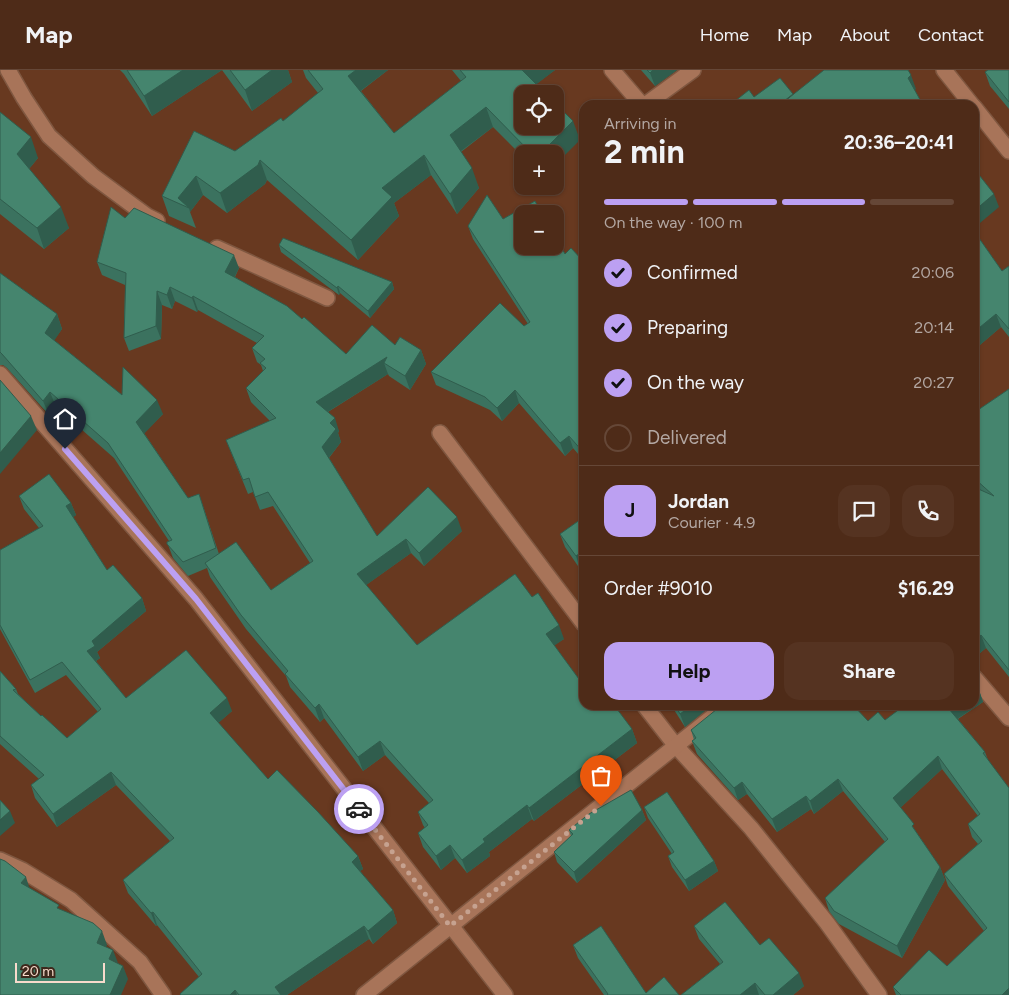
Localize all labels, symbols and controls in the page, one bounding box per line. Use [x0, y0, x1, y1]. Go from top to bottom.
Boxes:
text: Map [25, 20, 73, 49]
text: Home [700, 24, 749, 46]
text: Map [777, 24, 812, 46]
text: About [840, 24, 890, 46]
text: Contact [918, 24, 984, 46]
map controls [514, 85, 564, 255]
button: locate [514, 85, 564, 135]
text: Arriving in [604, 114, 676, 133]
text: 20:36–20:41 [844, 131, 954, 154]
text: 2 min [604, 133, 685, 171]
button: + [514, 145, 564, 195]
button: − [514, 205, 564, 255]
text: On the way · 100 m [604, 213, 742, 232]
icon: check [604, 259, 632, 287]
text: Confirmed [647, 261, 738, 284]
text: 20:06 [911, 263, 954, 282]
icon: check [604, 314, 632, 342]
text: Preparing [647, 316, 728, 339]
text: 20:14 [914, 318, 954, 337]
icon: check [604, 369, 632, 397]
text: On the way [647, 371, 744, 394]
text: 20:27 [913, 373, 954, 392]
pin [44, 398, 86, 449]
icon: home [51, 405, 79, 433]
text: Delivered [647, 426, 727, 449]
button: chat [838, 485, 890, 537]
button: phone [902, 485, 954, 537]
text: Jordan [668, 490, 729, 513]
text: J [625, 499, 635, 522]
text: Courier · 4.9 [668, 513, 755, 532]
text: Order #9010 [604, 577, 713, 600]
text: $16.29 [898, 577, 954, 600]
button: Help [604, 642, 774, 700]
button: Share [784, 642, 954, 700]
pin [580, 755, 622, 806]
icon: bag [587, 762, 615, 790]
courier [334, 784, 384, 834]
icon: car [345, 795, 373, 823]
scale bar [15, 960, 105, 983]
text: 20 m [22, 963, 54, 980]

